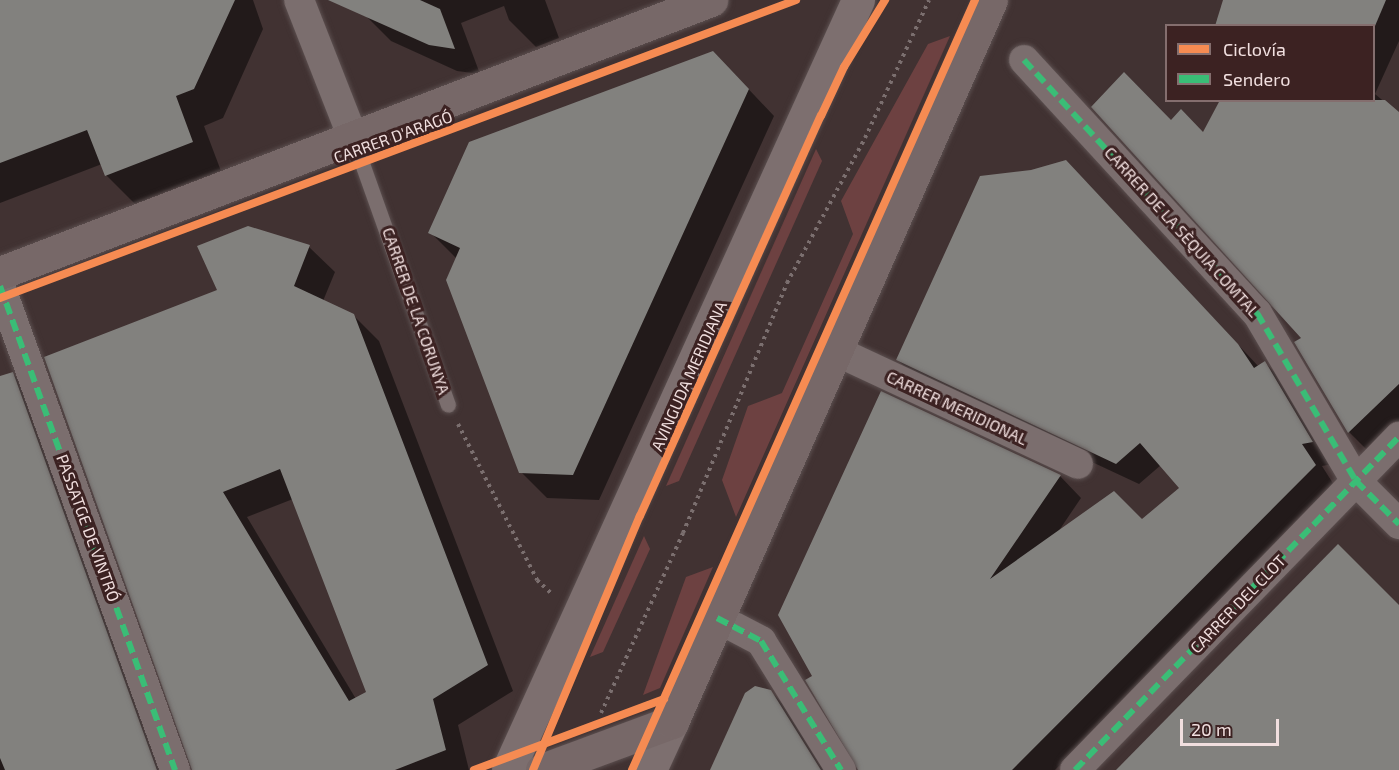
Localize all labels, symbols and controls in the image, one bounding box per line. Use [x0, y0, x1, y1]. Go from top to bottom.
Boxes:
legend [1165, 24, 1375, 102]
text: Ciclovía [1223, 38, 1286, 60]
text: Sendero [1223, 68, 1290, 90]
street label: CARRER D'ARAGÓ [331, 107, 455, 167]
street label: CARRER DE LA SÈQUIA COMTAL [1100, 143, 1264, 321]
street label: CARRER DE LA CORUNYA [378, 225, 454, 397]
street label: AVINGUDA MERIDIANA [647, 298, 731, 454]
street label: CARRER MERIDIONAL [883, 367, 1031, 449]
street label: PASSATGE DE VINTRÓ [52, 452, 124, 604]
street label: CARRER DEL CLOT [1186, 551, 1290, 657]
scale bar [1183, 707, 1282, 745]
text: 20 m [1191, 718, 1232, 740]

